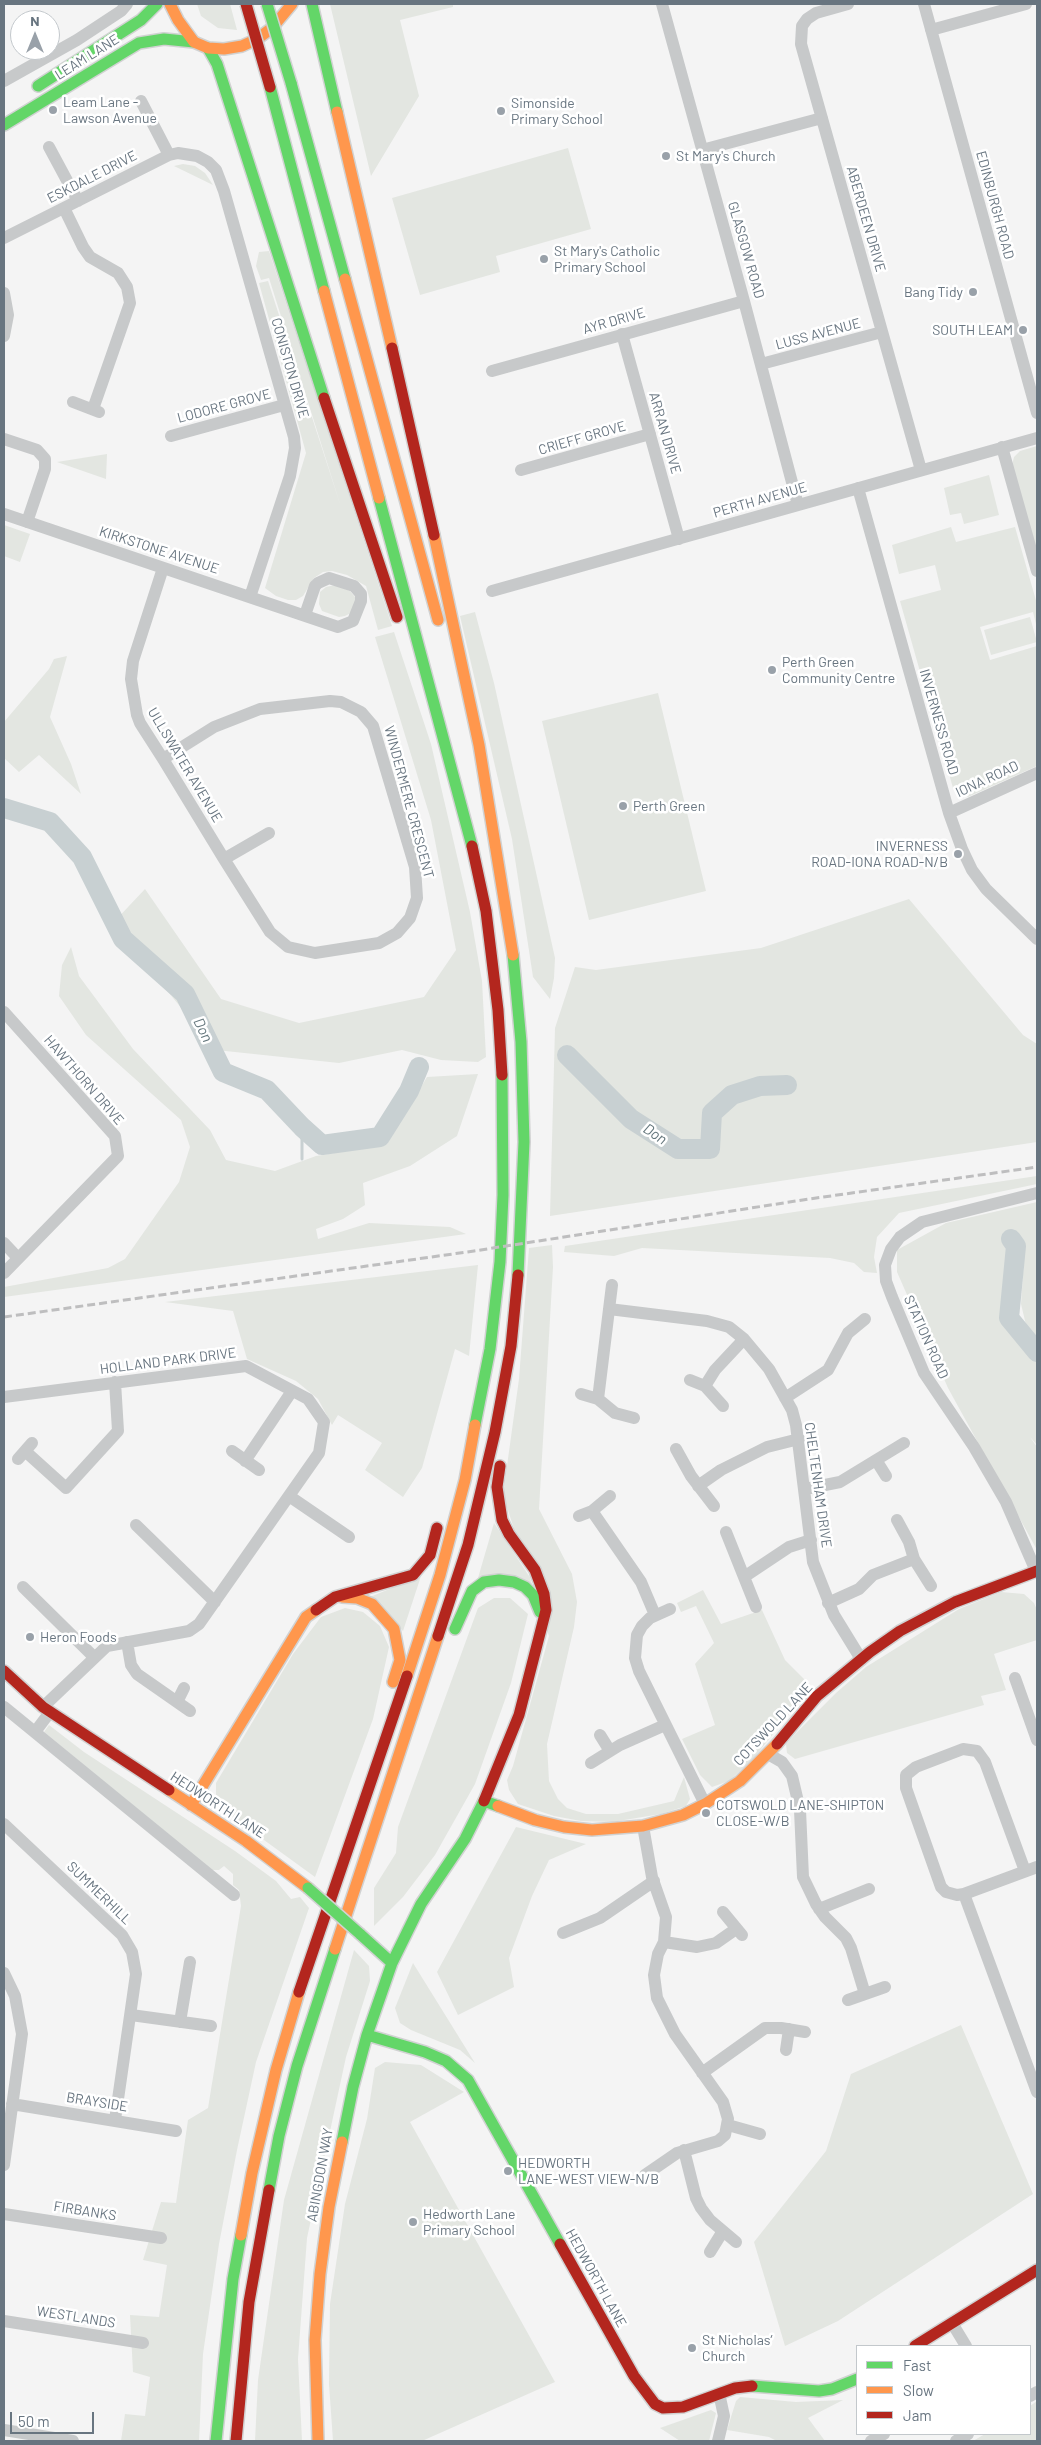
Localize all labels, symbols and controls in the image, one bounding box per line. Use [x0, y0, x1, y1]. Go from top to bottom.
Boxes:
north arrow [10, 10, 60, 60]
text: N [30, 12, 40, 29]
street label: LEAM LANE [52, 31, 122, 83]
place label: Leam Lane - Lawson Avenue [63, 94, 157, 126]
place label: Simonside Primary School [511, 95, 603, 128]
marker: Leam Lane - Lawson Avenue [47, 104, 59, 116]
marker: Simonside Primary School [495, 105, 507, 117]
street label: ESKDALE DRIVE [44, 147, 140, 207]
place label: St Mary's Church [676, 148, 776, 164]
street label: EDINBURGH ROAD [972, 149, 1018, 261]
marker: St Mary's Church [660, 150, 672, 162]
street label: ABERDEEN DRIVE [843, 164, 889, 274]
street label: GLASGOW ROAD [724, 200, 768, 300]
place label: St Mary's Catholic Primary School [554, 243, 660, 276]
marker: St Mary's Catholic Primary School [538, 253, 550, 265]
place label: Bang Tidy [904, 284, 963, 300]
marker: Bang Tidy [967, 286, 979, 298]
street label: AYR DRIVE [581, 304, 647, 338]
street label: LUSS AVENUE [774, 315, 862, 353]
street label: CONISTON DRIVE [268, 316, 312, 420]
place label: SOUTH LEAM [932, 322, 1013, 338]
marker: SOUTH LEAM [1017, 324, 1029, 336]
street label: LODORE GROVE [175, 385, 273, 427]
street label: ARRAN DRIVE [645, 390, 685, 476]
street label: CRIEFF GROVE [536, 418, 628, 458]
street label: PERTH AVENUE [711, 479, 809, 521]
street label: KIRKSTONE AVENUE [97, 523, 221, 577]
place label: Perth Green Community Centre [782, 654, 895, 686]
marker: Perth Green Community Centre [766, 664, 778, 676]
street label: INVERNESS ROAD [916, 667, 962, 777]
street label: ULLSWATER AVENUE [144, 705, 226, 825]
street label: WINDERMERE CRESCENT [381, 724, 437, 880]
street label: IONA ROAD [953, 757, 1021, 801]
place label: Perth Green [633, 798, 705, 814]
marker: Perth Green [617, 800, 629, 812]
place label: INVERNESS ROAD-IONA ROAD-N/B [811, 838, 948, 870]
marker: INVERNESS ROAD-IONA ROAD-N/B [952, 848, 964, 860]
water label: Don [189, 1015, 217, 1045]
street label: HAWTHORN DRIVE [40, 1032, 128, 1128]
water label: Don [640, 1120, 670, 1148]
street label: STATION ROAD [900, 1293, 952, 1381]
street label: HOLLAND PARK DRIVE [99, 1344, 237, 1378]
street label: CHELTENHAM DRIVE [801, 1421, 835, 1549]
place label: Heron Foods [40, 1629, 117, 1645]
marker: Heron Foods [24, 1631, 36, 1643]
street label: COTSWOLD LANE [730, 1679, 816, 1769]
street label: HEDWORTH LANE [167, 1768, 269, 1842]
place label: COTSWOLD LANE-SHIPTON CLOSE-W/B [716, 1797, 884, 1830]
marker: COTSWOLD LANE-SHIPTON CLOSE-W/B [700, 1807, 712, 1819]
street label: SUMMERHILL [63, 1858, 135, 1928]
street label: BRAYSIDE [65, 2089, 129, 2115]
street label: ABINGDON WAY [303, 2127, 337, 2223]
place label: HEDWORTH LANE-WEST VIEW-N/B [518, 2155, 659, 2188]
marker: HEDWORTH LANE-WEST VIEW-N/B [502, 2165, 514, 2177]
street label: FIRBANKS [52, 2198, 118, 2224]
place label: Hedworth Lane Primary School [423, 2206, 515, 2238]
marker: Hedworth Lane Primary School [407, 2216, 419, 2228]
street label: HEDWORTH LANE [562, 2226, 630, 2330]
street label: WESTLANDS [35, 2302, 117, 2332]
place label: St Nicholas’ Church [702, 2332, 772, 2364]
marker: St Nicholas’ Church [686, 2342, 698, 2354]
legend [856, 2345, 1031, 2435]
text: Fast [903, 2356, 931, 2374]
text: Slow [903, 2381, 934, 2399]
scale bar [12, 2402, 96, 2434]
text: Jam [903, 2406, 932, 2424]
text: 50 m [18, 2412, 50, 2430]

